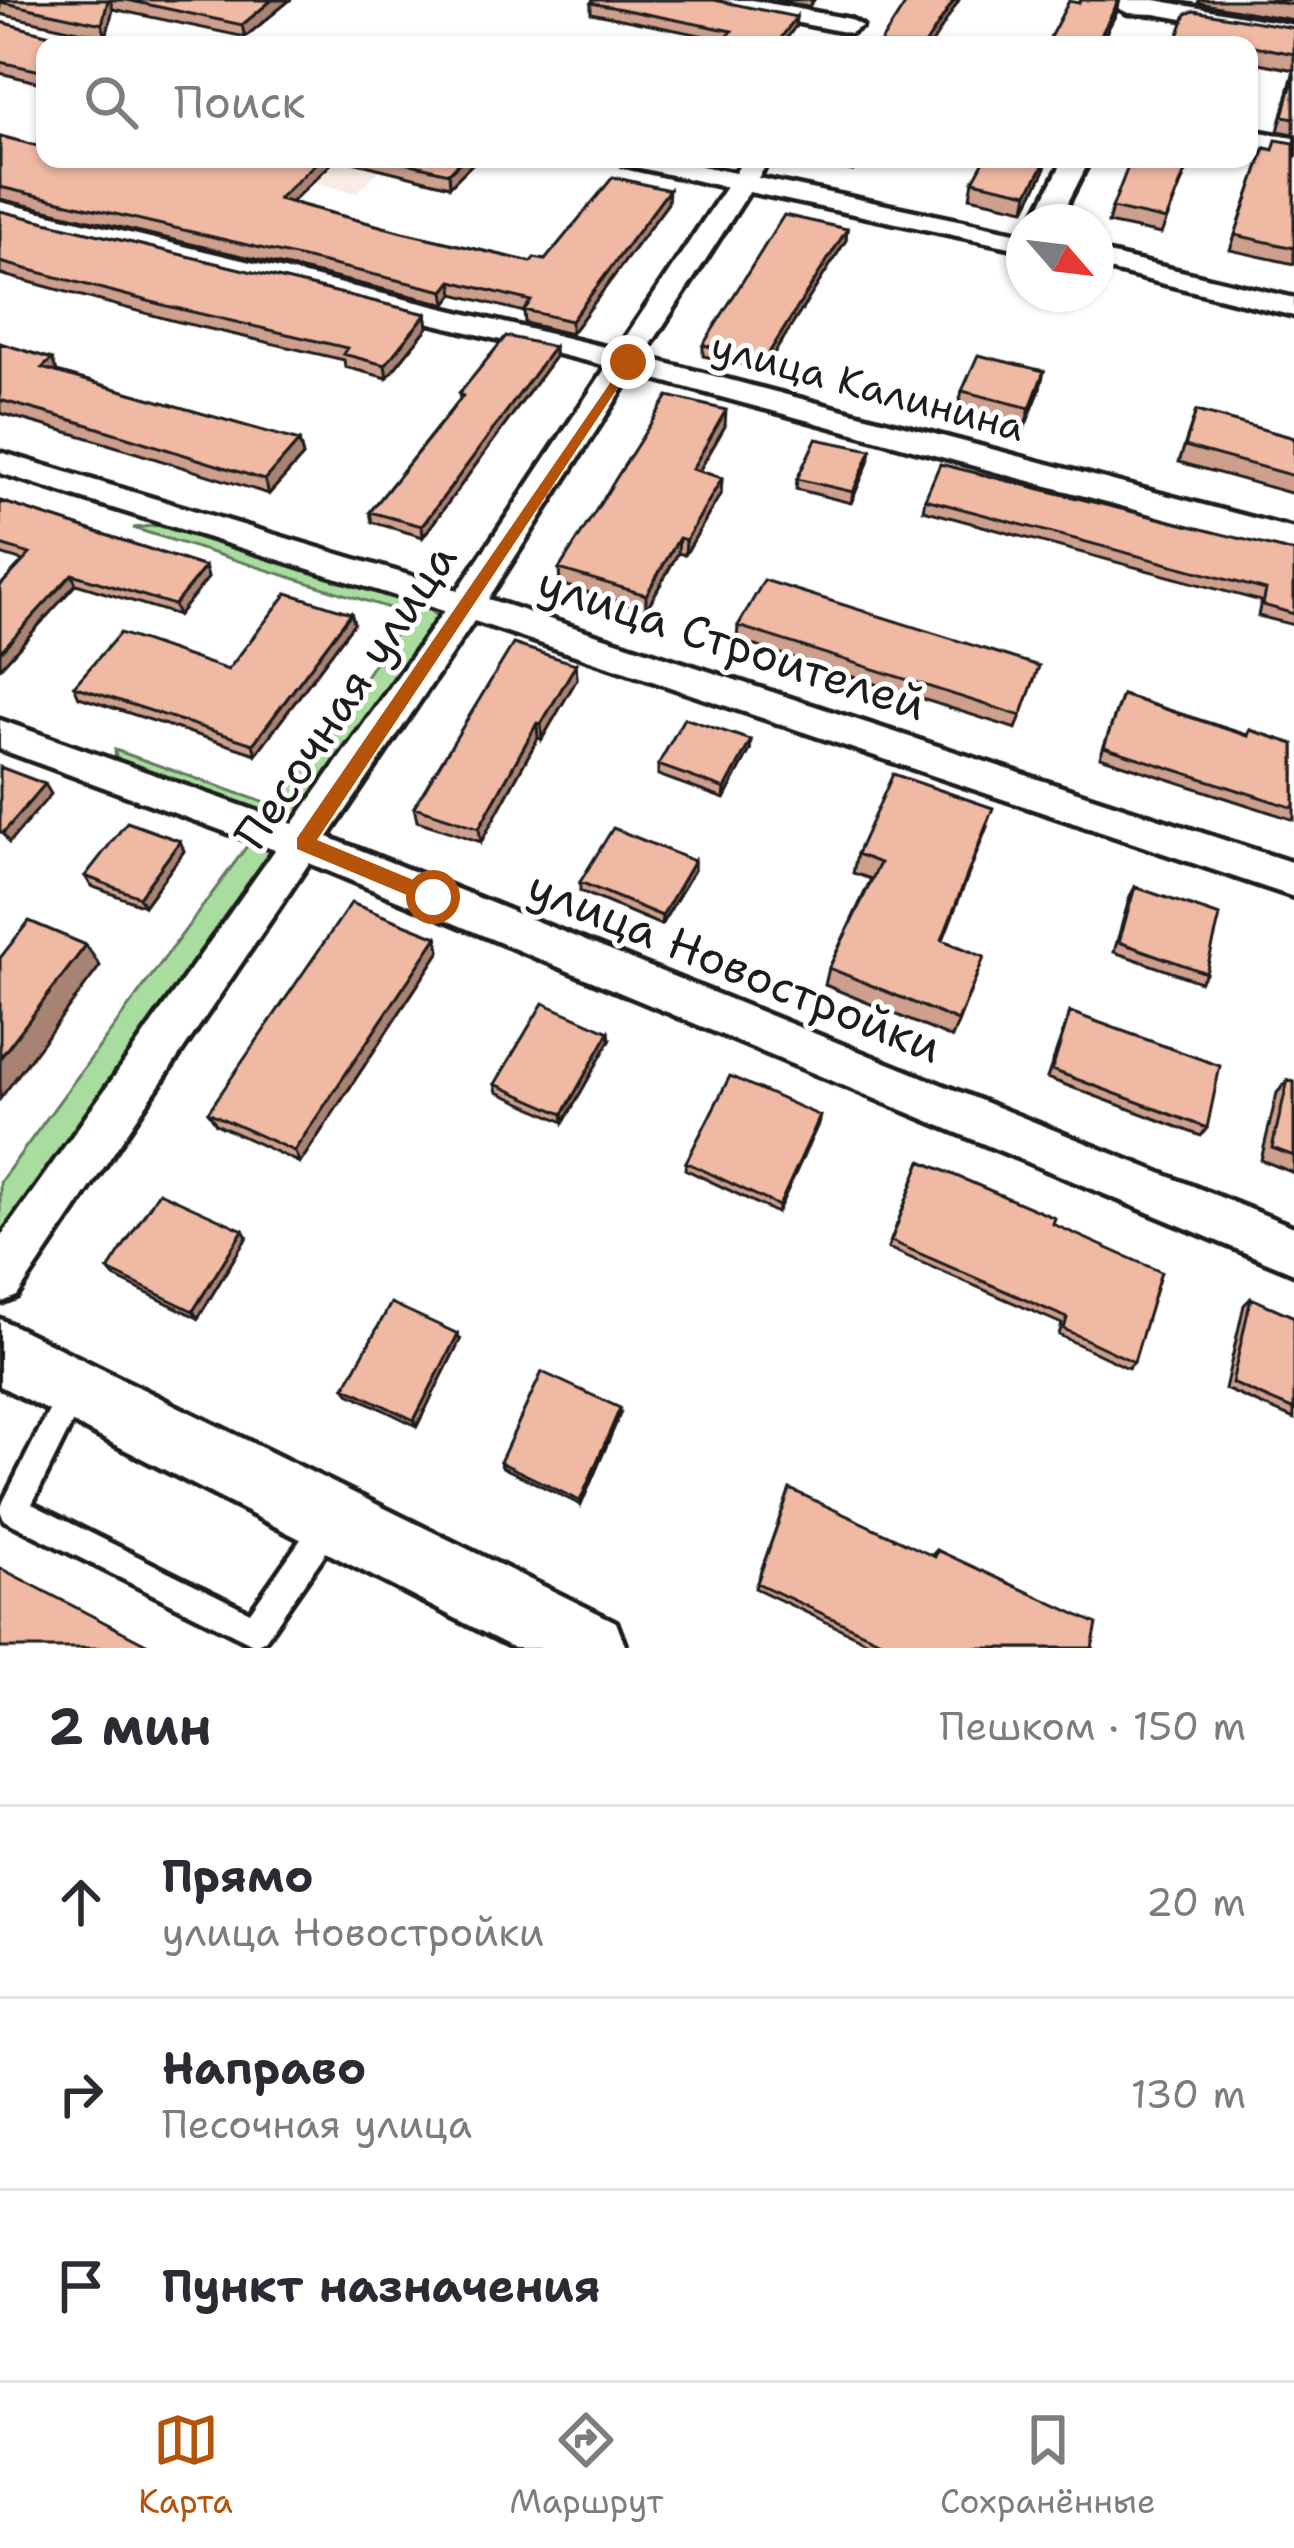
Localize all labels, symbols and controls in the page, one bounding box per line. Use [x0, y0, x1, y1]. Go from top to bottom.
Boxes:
search box [36, 36, 1258, 168]
icon: search [78, 69, 144, 135]
text: Поиск [174, 72, 305, 132]
north arrow [1006, 204, 1114, 312]
street label: улица Калинина [706, 319, 1030, 453]
route end [601, 335, 655, 389]
street label: Песочная улица [220, 531, 470, 861]
street label: улица Строителей [530, 552, 934, 734]
street label: улица Новостройки [519, 856, 951, 1076]
route start [406, 870, 460, 924]
text: 2 мин [48, 1692, 212, 1760]
text: Пешком · 150 m [939, 1700, 1246, 1752]
text: Прямо [162, 1846, 313, 1906]
icon: ahead [48, 1869, 114, 1935]
text: 20 m [1146, 1876, 1246, 1928]
text: улица Новостройки [162, 1906, 544, 1958]
text: Направо [162, 2038, 366, 2098]
icon: right [48, 2061, 114, 2127]
text: 130 m [1131, 2068, 1246, 2120]
text: Песочная улица [162, 2098, 472, 2150]
icon: arrive [48, 2253, 114, 2319]
text: Пункт назначения [162, 2256, 601, 2316]
tab: Карта [138, 2407, 233, 2524]
tab: Маршрут [509, 2407, 663, 2524]
tab: Сохранённые [940, 2407, 1156, 2524]

